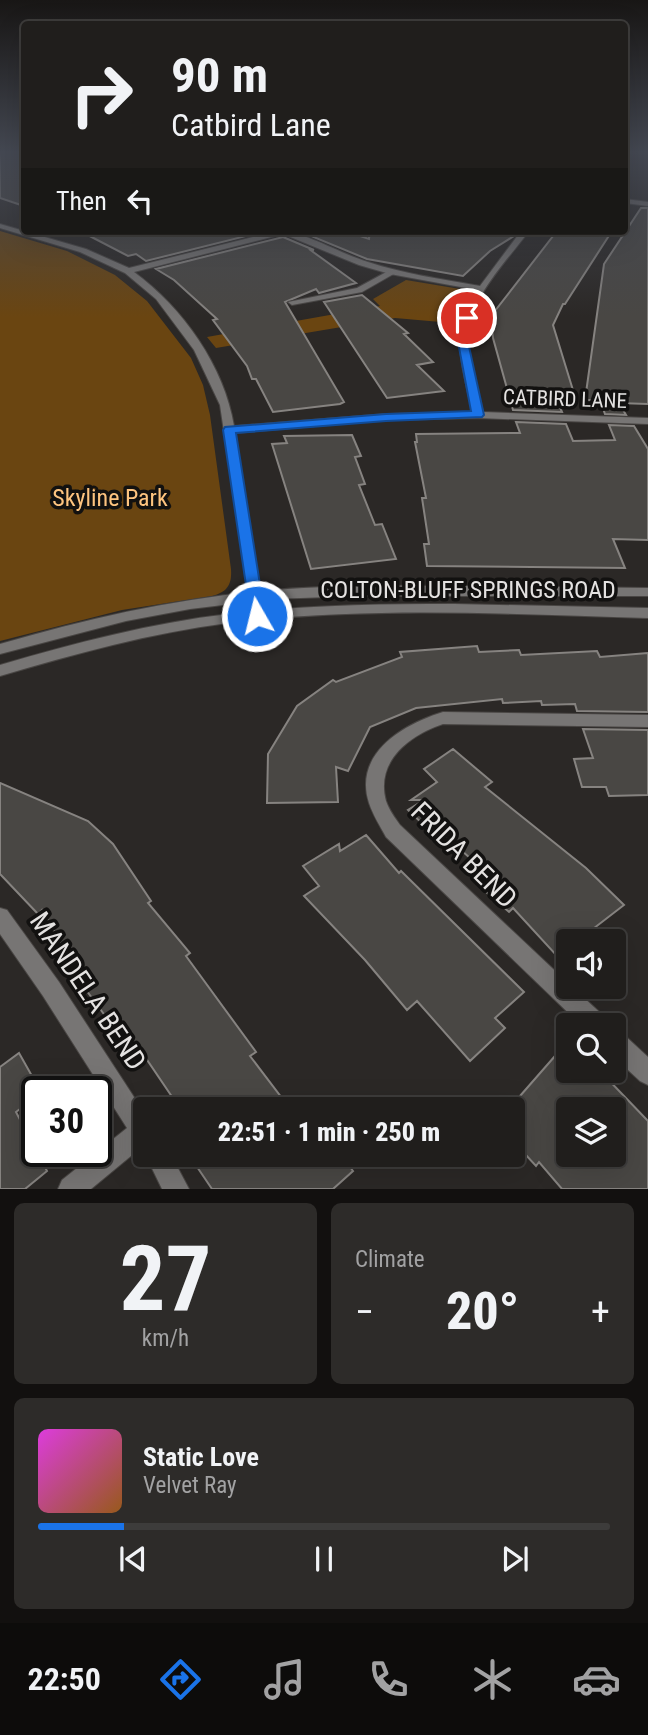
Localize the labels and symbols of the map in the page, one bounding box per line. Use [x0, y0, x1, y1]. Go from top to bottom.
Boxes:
pin [437, 288, 497, 348]
street label: CATBIRD LANE [503, 385, 627, 413]
park label: Skyline Park [52, 484, 168, 512]
street label: COLTON-BLUFF SPRINGS ROAD [320, 576, 616, 604]
position arrow [220, 579, 294, 653]
street label: FRIDA BEND [404, 795, 524, 915]
street label: MANDELA BEND [23, 906, 153, 1076]
speed limit sign: 30 [21, 1076, 112, 1167]

